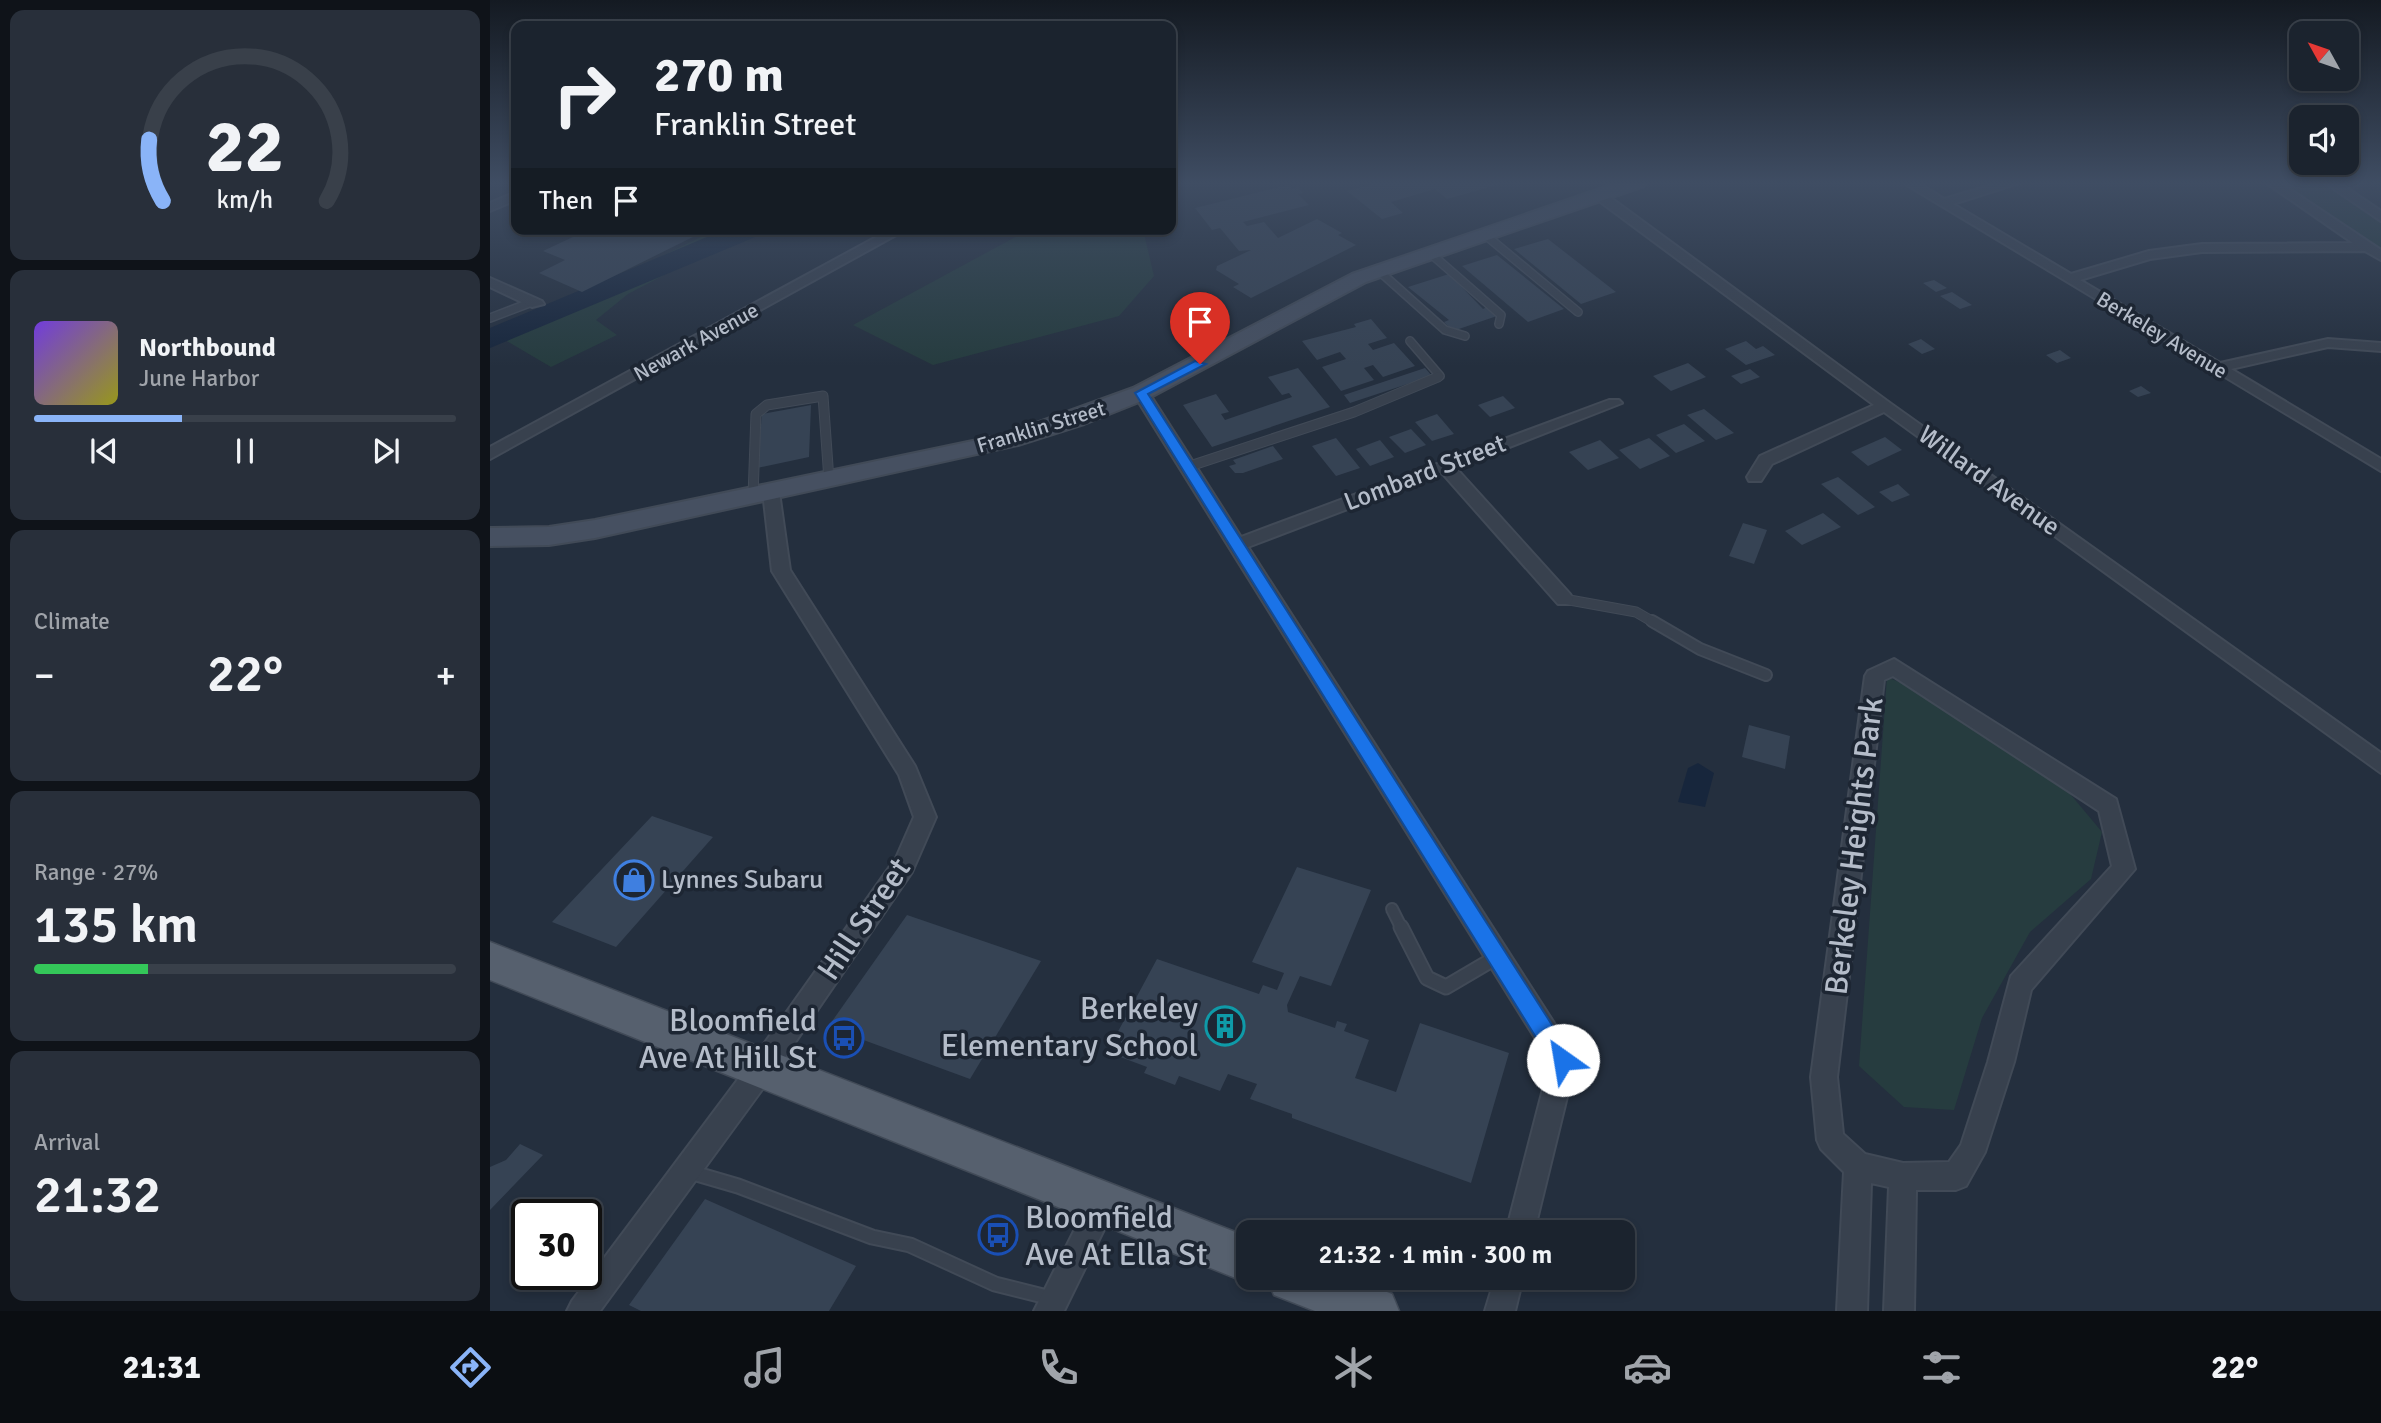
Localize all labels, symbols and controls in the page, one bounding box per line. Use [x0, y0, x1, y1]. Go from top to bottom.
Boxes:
north arrow [2289, 21, 2359, 91]
map controls [2289, 21, 2359, 175]
text: 270 m [654, 45, 784, 105]
icon: right [539, 49, 630, 140]
text: 22 [206, 103, 284, 192]
text: Franklin Street [654, 105, 857, 144]
button: sound [2289, 105, 2359, 175]
icon: arrive [607, 182, 645, 220]
text: km/h [217, 184, 273, 215]
text: Then [539, 185, 593, 217]
street label: Berkeley Avenue [2092, 286, 2232, 384]
pin [1170, 292, 1230, 364]
street label: Newark Avenue [629, 297, 763, 387]
icon: arrive [1181, 303, 1219, 341]
text: Northbound [139, 332, 276, 364]
text: June Harbor [139, 364, 259, 393]
street label: Franklin Street [974, 395, 1108, 459]
street label: Willard Avenue [1912, 419, 2066, 543]
street label: Lombard Street [1340, 427, 1510, 519]
icon: previous [85, 432, 123, 470]
icon: pause [226, 432, 264, 470]
icon: next [367, 432, 405, 470]
text: Climate [34, 607, 110, 636]
text: 22° [207, 642, 283, 706]
text: − [34, 652, 55, 699]
text: + [435, 652, 456, 699]
street label: Berkeley Heights Park [1816, 695, 1892, 997]
street label: Hill Street [809, 850, 919, 988]
text: Range · 27% [34, 858, 158, 887]
shop icon: Lynnes Subaru [613, 859, 655, 901]
place label: Lynnes Subaru [661, 864, 823, 896]
text: 135 km [34, 893, 198, 957]
place label: Berkeley Elementary School [941, 989, 1198, 1065]
place label: Bloomfield Ave At Hill St [639, 1001, 817, 1077]
building icon: Berkeley Elementary School [1204, 1005, 1246, 1047]
bus stop icon: Bloomfield Ave At Hill St [823, 1017, 865, 1059]
position arrow [1526, 1023, 1600, 1097]
text: Arrival [34, 1128, 100, 1157]
text: 21:32 [34, 1163, 161, 1227]
place label: Bloomfield Ave At Ella St [1025, 1198, 1207, 1274]
speed limit sign: 30 [511, 1199, 602, 1290]
bus stop icon: Bloomfield Ave At Ella St [977, 1214, 1019, 1256]
text: 21:32 · 1 min · 300 m [1319, 1239, 1552, 1271]
icon: directions [446, 1343, 495, 1392]
icon: music [740, 1343, 789, 1392]
icon: phone [1034, 1343, 1083, 1392]
icon: climate [1329, 1343, 1378, 1392]
icon: car [1623, 1343, 1672, 1392]
icon: filters [1917, 1343, 1966, 1392]
text: 21:31 [123, 1348, 201, 1387]
text: 22° [2211, 1348, 2258, 1387]

